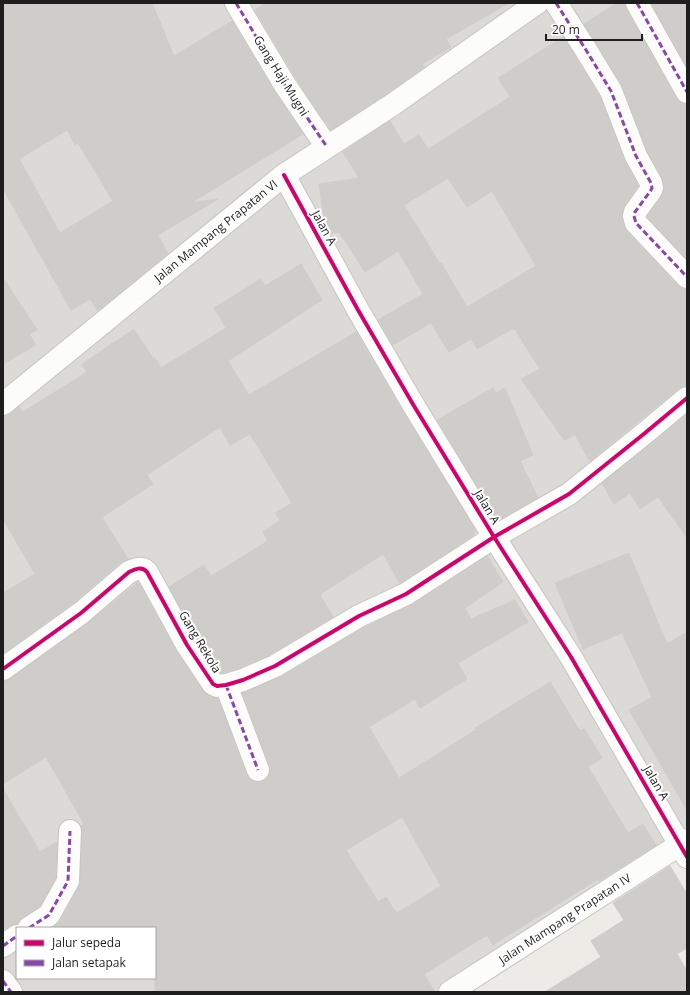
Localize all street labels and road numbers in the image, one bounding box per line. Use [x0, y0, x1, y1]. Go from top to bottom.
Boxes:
street label: Gang Haji Mugni [250, 32, 313, 119]
street label: Jalan Mampang Prapatan VI [150, 175, 281, 286]
street label: Jalan A [307, 206, 341, 249]
street label: Jalan A [470, 485, 505, 528]
street label: Gang Rekola [175, 607, 226, 676]
street label: Jalan A [639, 761, 673, 804]
street label: Jalan Mampang Prapatan IV [495, 869, 635, 968]

